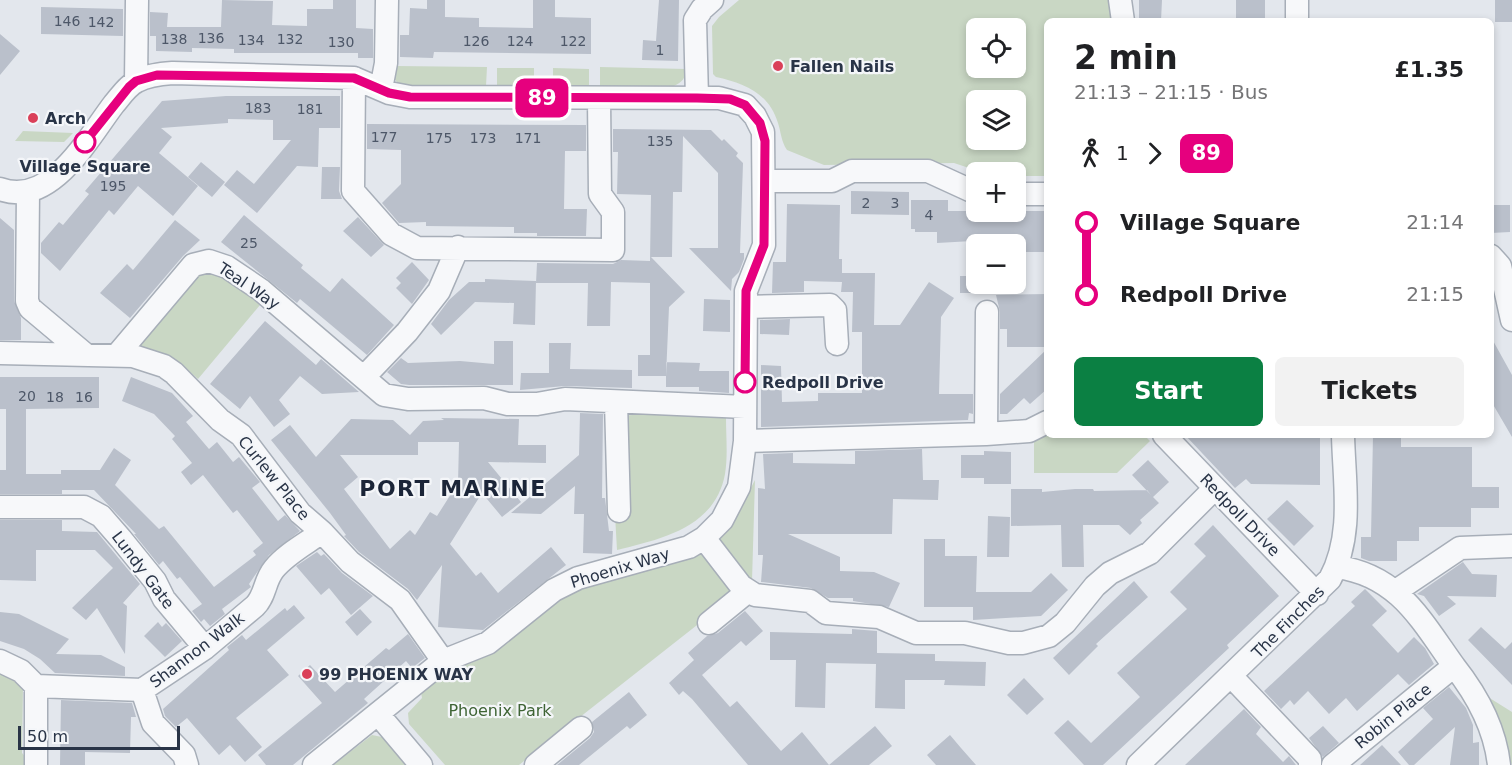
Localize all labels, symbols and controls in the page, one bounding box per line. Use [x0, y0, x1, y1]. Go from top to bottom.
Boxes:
house number: 146 [54, 13, 80, 29]
house number: 142 [88, 14, 114, 30]
map controls [966, 18, 1026, 294]
button: locate [966, 18, 1026, 78]
house number: 136 [198, 30, 224, 46]
house number: 138 [161, 31, 187, 47]
house number: 132 [277, 31, 303, 47]
house number: 134 [238, 32, 264, 48]
house number: 126 [463, 33, 489, 49]
house number: 124 [507, 33, 533, 49]
house number: 122 [560, 33, 586, 49]
house number: 130 [328, 34, 354, 50]
text: 2 min [1074, 38, 1178, 77]
house number: 1 [656, 42, 664, 58]
place label: Fallen Nails [790, 57, 894, 76]
text: £1.35 [1394, 57, 1464, 82]
marker: Fallen Nails [771, 59, 785, 73]
line badge: 89 [515, 78, 569, 118]
text: 21:13 – 21:15 · Bus [1074, 80, 1268, 104]
text: 89 [527, 86, 557, 110]
button: layers [966, 90, 1026, 150]
house number: 183 [245, 100, 271, 116]
house number: 181 [297, 101, 323, 117]
place label: Arch [45, 109, 86, 128]
marker: Arch [26, 111, 40, 125]
house number: 177 [371, 129, 397, 145]
house number: 175 [426, 130, 452, 146]
house number: 173 [470, 130, 496, 146]
house number: 171 [515, 130, 541, 146]
marker: Village Square [74, 131, 96, 153]
house number: 135 [647, 133, 673, 149]
icon: walk [1074, 137, 1107, 170]
icon: forward [1138, 137, 1171, 170]
text: 1 [1116, 141, 1129, 165]
text: 89 [1192, 141, 1221, 165]
place label: Village Square [19, 157, 151, 176]
button: + [966, 162, 1026, 222]
house number: 195 [100, 178, 126, 194]
house number: 2 [862, 195, 870, 211]
house number: 3 [891, 195, 899, 211]
house number: 4 [925, 207, 934, 223]
text: Village Square [1120, 210, 1300, 235]
text: 21:14 [1406, 210, 1464, 234]
button: − [966, 234, 1026, 294]
house number: 25 [240, 235, 258, 251]
street label: Teal Way [214, 258, 283, 314]
text: Redpoll Drive [1120, 282, 1287, 307]
text: 21:15 [1406, 282, 1464, 306]
button: Start [1074, 357, 1263, 426]
button: Tickets [1275, 357, 1464, 426]
marker: Redpoll Drive [734, 371, 756, 393]
place label: Redpoll Drive [762, 373, 884, 392]
house number: 20 [18, 388, 36, 404]
house number: 18 [46, 389, 64, 405]
house number: 16 [75, 389, 93, 405]
street label: Curlew Place [234, 432, 314, 524]
street label: Redpoll Drive [1196, 470, 1284, 560]
district label: PORT MARINE [359, 476, 547, 501]
street label: Lundy Gate [108, 528, 178, 612]
street label: Phoenix Way [568, 544, 672, 592]
street label: The Finches [1247, 582, 1328, 663]
street label: Shannon Walk [146, 608, 249, 692]
place label: 99 PHOENIX WAY [319, 665, 474, 684]
marker: 99 PHOENIX WAY [300, 667, 314, 681]
street label: Robin Place [1351, 679, 1435, 753]
park label: Phoenix Park [448, 701, 552, 720]
scale bar [18, 723, 180, 750]
text: 50 m [27, 727, 68, 746]

